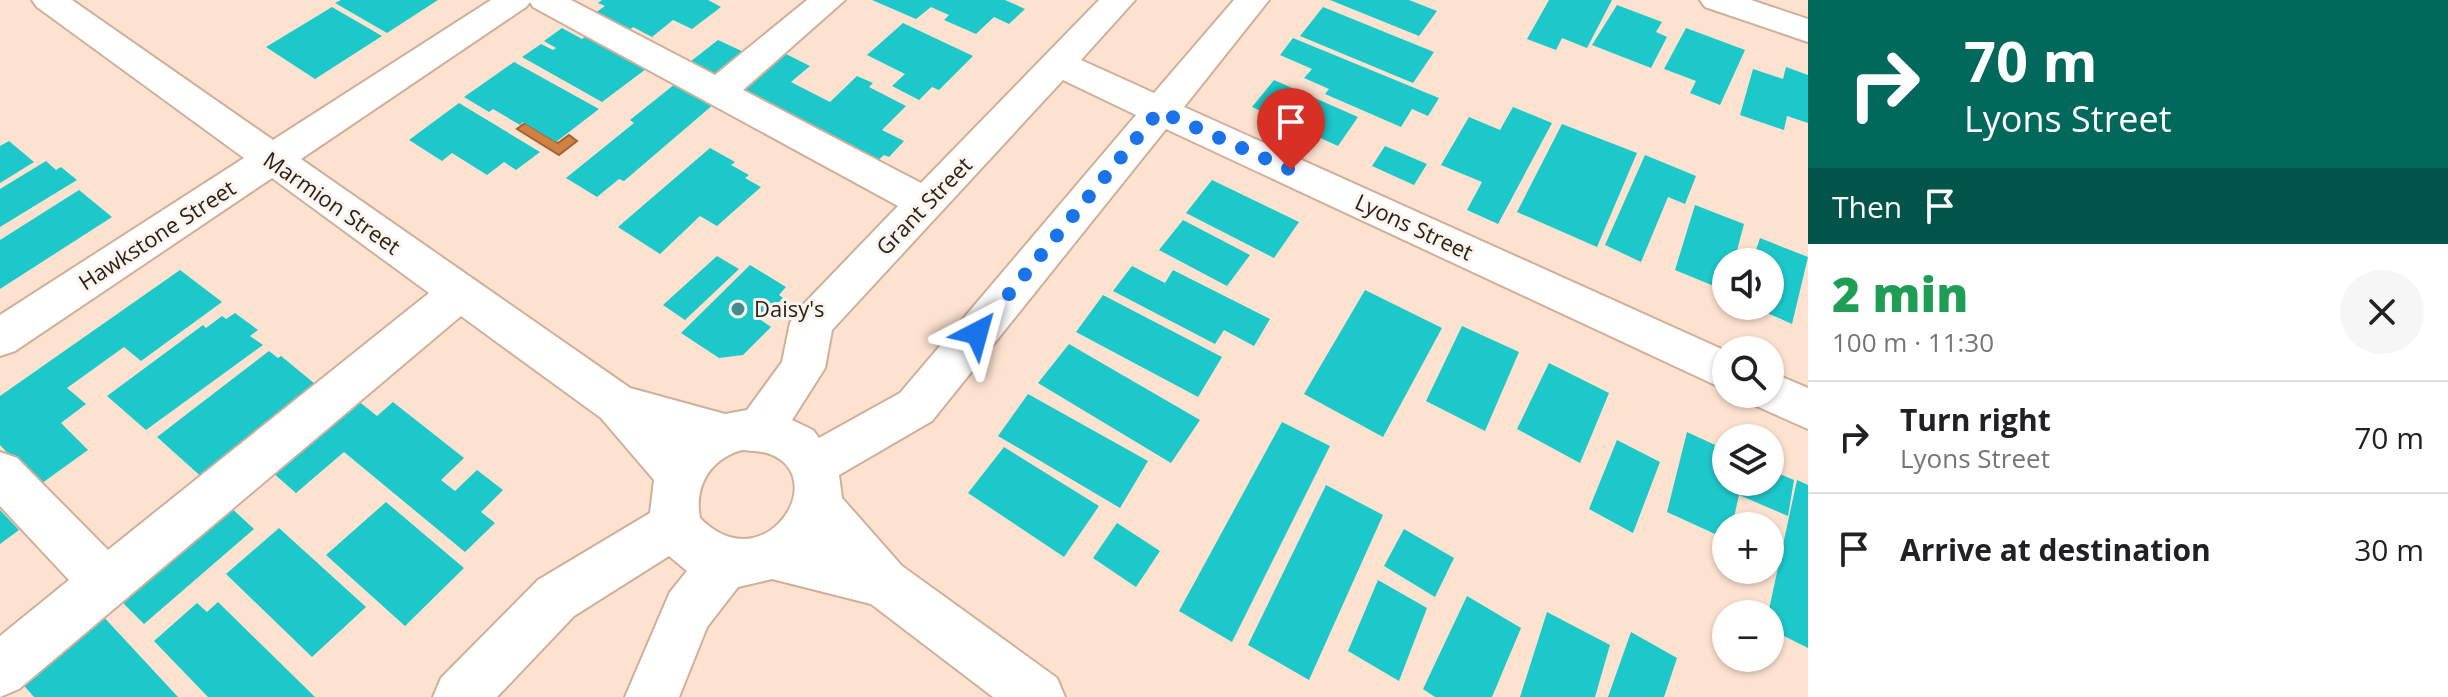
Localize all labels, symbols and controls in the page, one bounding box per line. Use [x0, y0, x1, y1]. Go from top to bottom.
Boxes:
text: 70 m [1964, 22, 2098, 98]
icon: right [1832, 32, 1936, 136]
pin [1257, 88, 1325, 170]
text: Lyons Street [1964, 94, 2172, 143]
icon: arrive [1269, 100, 1313, 144]
street label: Marmion Street [258, 144, 407, 261]
street label: Grant Street [869, 150, 978, 261]
street label: Hawkstone Street [72, 172, 241, 296]
icon: arrive [1918, 184, 1962, 228]
street label: Lyons Street [1351, 186, 1478, 267]
text: Then [1832, 186, 1902, 227]
map controls [1712, 248, 1784, 672]
button: sound [1712, 248, 1784, 320]
text: 2 min [1832, 261, 1968, 326]
button: close [2340, 270, 2424, 354]
position arrow [935, 291, 1019, 375]
place label: Daisy's [754, 293, 825, 323]
marker: Daisy's [729, 300, 747, 318]
text: 100 m · 11:30 [1832, 324, 1994, 360]
button: search [1712, 336, 1784, 408]
text: Turn right [1900, 399, 2051, 440]
icon: right [1832, 415, 1876, 459]
text: 70 m [2354, 417, 2424, 458]
button: layers [1712, 424, 1784, 496]
text: Lyons Street [1900, 440, 2050, 476]
button: + [1712, 512, 1784, 584]
icon: arrive [1832, 527, 1876, 571]
text: Arrive at destination [1900, 529, 2211, 570]
text: 30 m [2354, 529, 2424, 570]
button: − [1712, 600, 1784, 672]

